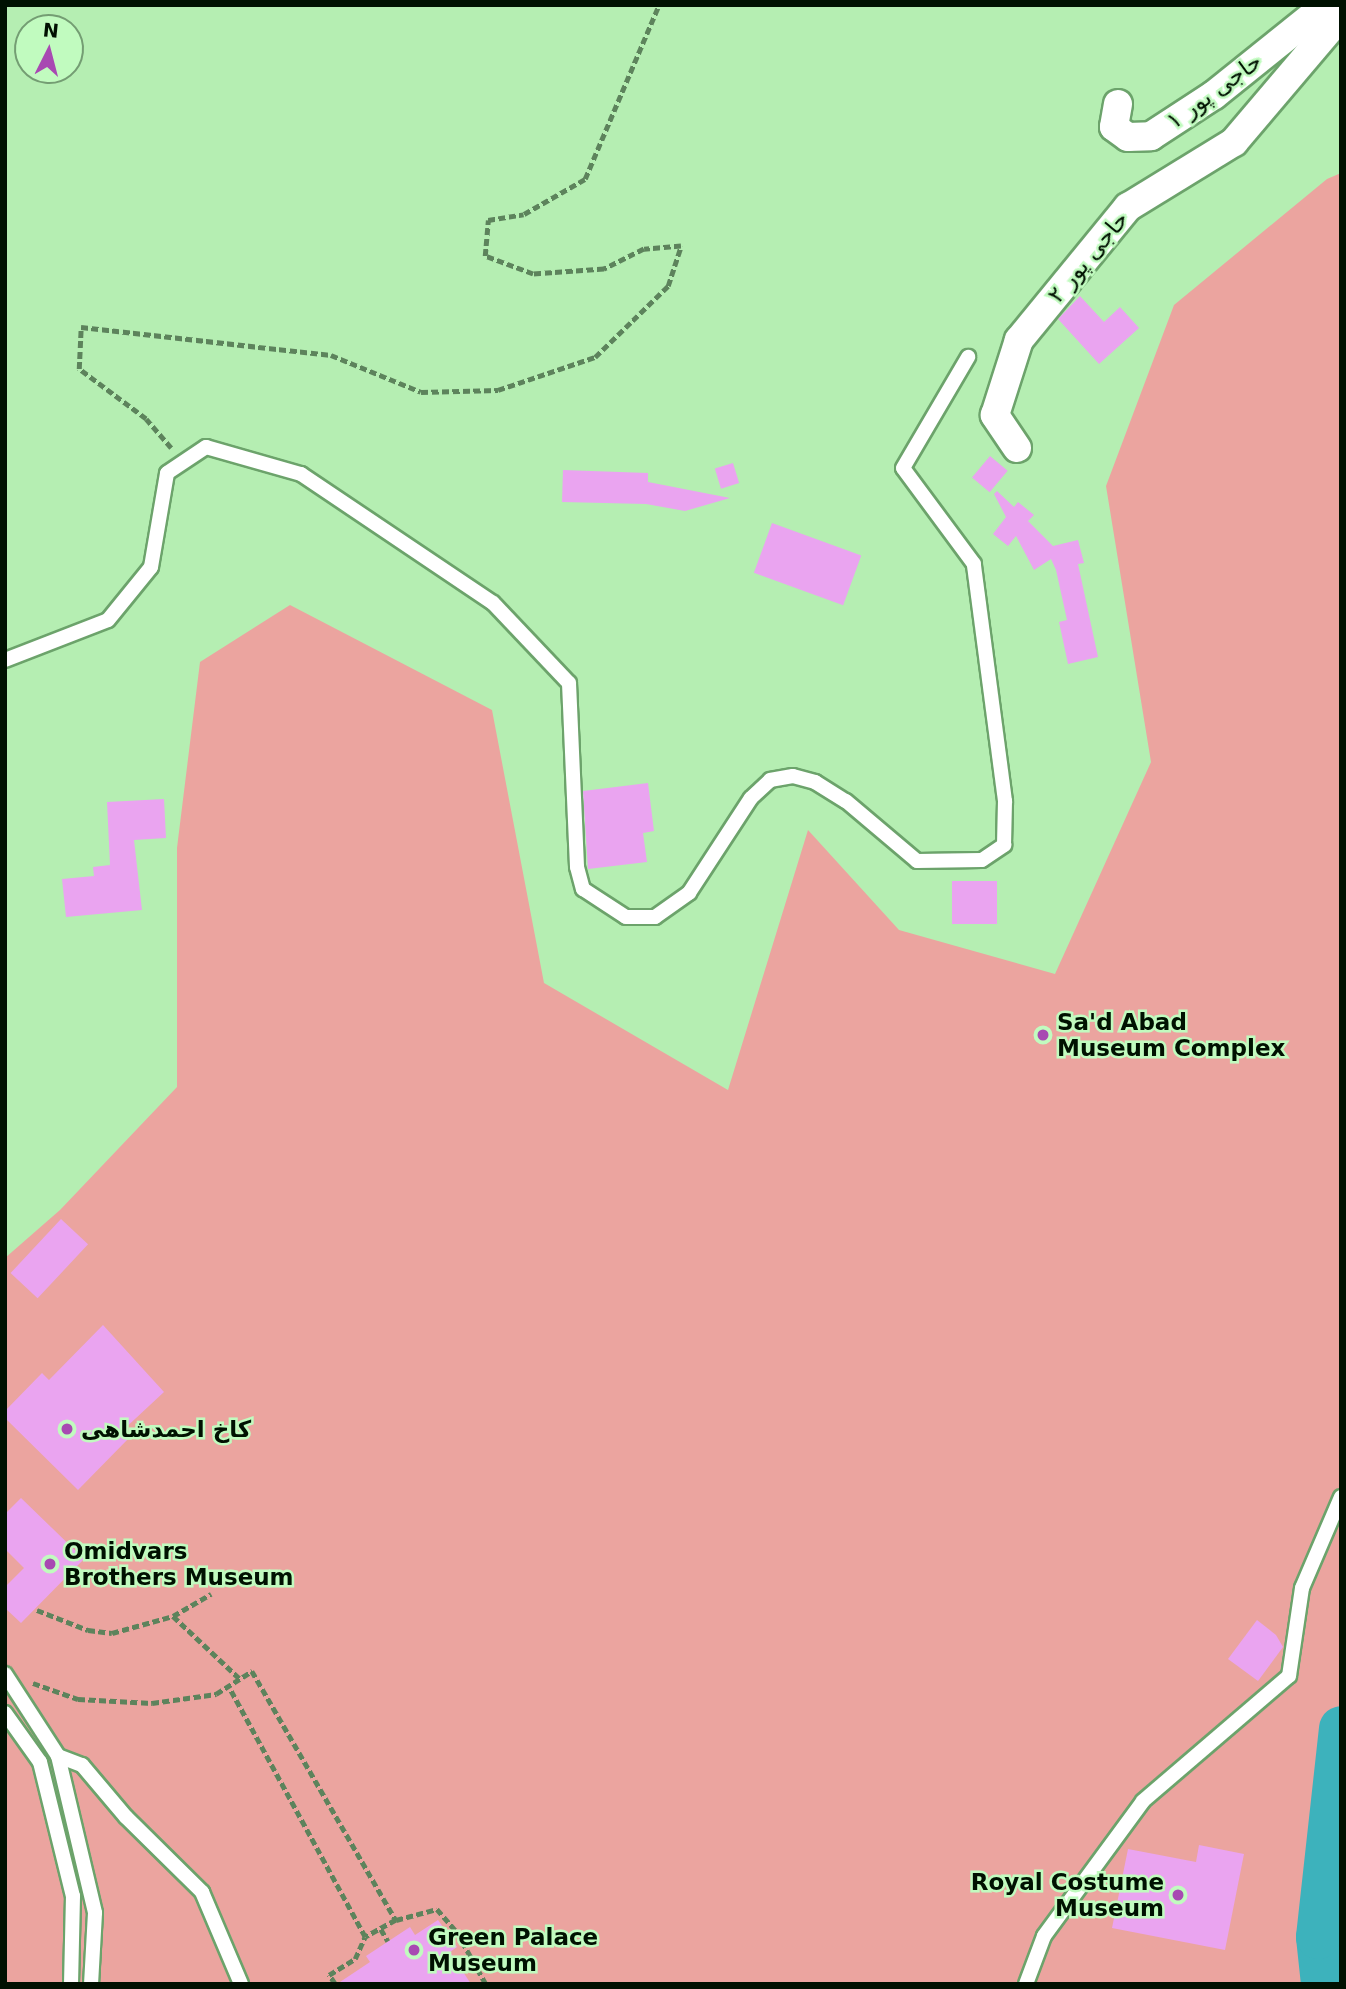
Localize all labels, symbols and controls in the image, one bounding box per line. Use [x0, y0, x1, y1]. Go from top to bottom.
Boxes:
north arrow [14, 14, 84, 84]
text: N [42, 18, 60, 42]
street label: حاجی پور ۱ [1161, 47, 1267, 135]
street label: حاجی پور ۲ [1042, 206, 1134, 308]
place label: Sa'd Abad Museum Complex [1057, 1008, 1285, 1062]
marker: Sa'd Abad Museum Complex [1035, 1027, 1051, 1043]
place label: کاخ احمدشاهی [81, 1415, 251, 1443]
marker: کاخ احمدشاهی [59, 1421, 75, 1437]
place label: Omidvars Brothers Museum [64, 1537, 294, 1591]
marker: Omidvars Brothers Museum [42, 1556, 58, 1572]
place label: Royal Costume Museum [971, 1868, 1164, 1922]
marker: Royal Costume Museum [1170, 1887, 1186, 1903]
place label: Green Palace Museum [428, 1923, 598, 1977]
marker: Green Palace Museum [406, 1942, 422, 1958]

